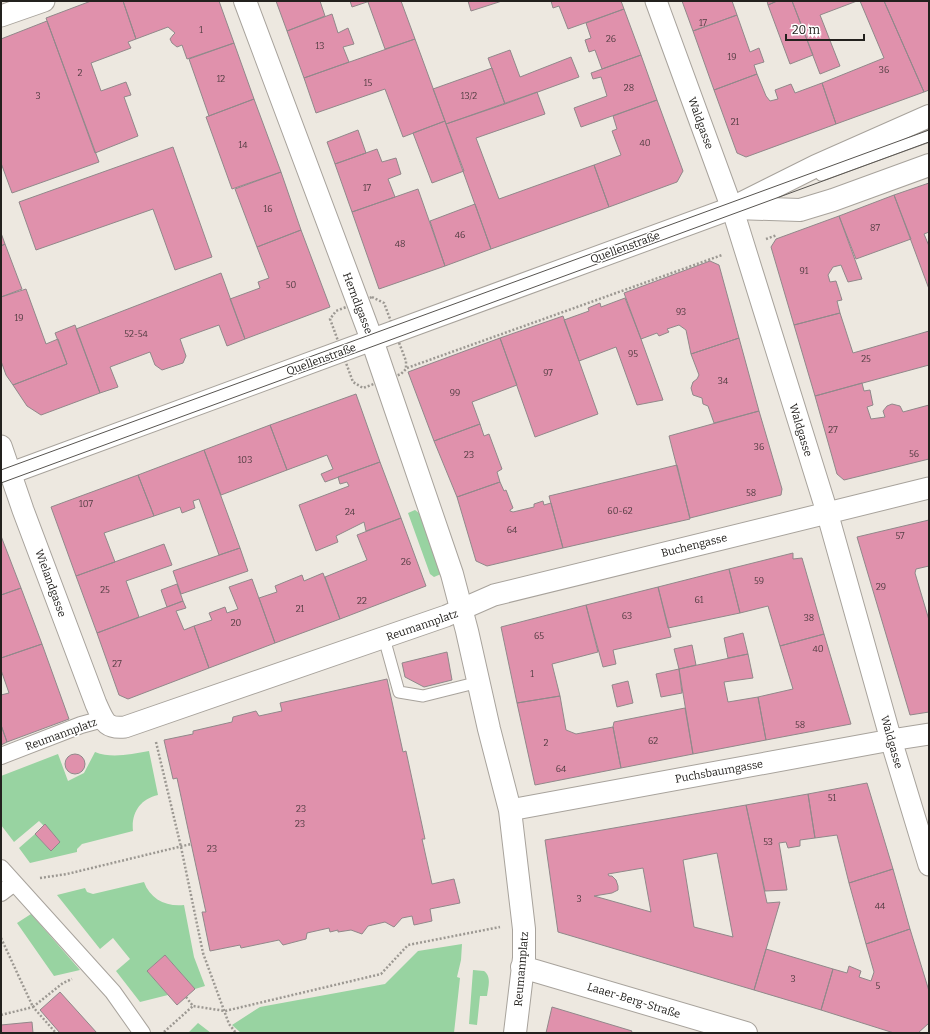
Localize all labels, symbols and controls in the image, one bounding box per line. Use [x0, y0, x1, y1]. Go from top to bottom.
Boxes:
scale bar [786, 16, 864, 42]
house number: 17 [699, 18, 708, 28]
text: 20 m [792, 23, 821, 37]
house number: 1 [199, 25, 203, 35]
house number: 26 [606, 34, 616, 44]
house number: 13 [316, 41, 324, 51]
house number: 19 [728, 52, 736, 62]
house number: 36 [879, 65, 889, 75]
house number: 2 [78, 68, 83, 78]
house number: 12 [217, 74, 225, 84]
house number: 15 [364, 78, 372, 88]
house number: 28 [624, 83, 634, 93]
house number: 3 [35, 91, 41, 101]
house number: 13/2 [461, 91, 477, 101]
street label: Waldgasse [685, 95, 716, 151]
house number: 21 [731, 117, 740, 127]
house number: 40 [639, 138, 651, 148]
house number: 14 [239, 140, 248, 150]
house number: 17 [363, 183, 372, 193]
house number: 16 [264, 204, 272, 214]
house number: 87 [870, 223, 880, 233]
street label: Quellenstraße [589, 229, 662, 266]
house number: 46 [455, 230, 465, 240]
house number: 48 [395, 239, 405, 249]
house number: 91 [800, 266, 809, 276]
street label: Herndlgasse [340, 271, 375, 336]
house number: 50 [286, 280, 297, 290]
house number: 93 [676, 307, 686, 317]
house number: 19 [15, 313, 23, 323]
house number: 52-54 [124, 329, 148, 339]
street label: Quellenstraße [285, 341, 358, 378]
house number: 95 [628, 349, 638, 359]
house number: 25 [861, 354, 871, 364]
house number: 97 [543, 368, 553, 378]
house number: 34 [718, 376, 729, 386]
house number: 99 [450, 388, 460, 398]
street label: Waldgasse [786, 402, 815, 458]
house number: 27 [828, 425, 838, 435]
house number: 36 [754, 442, 764, 452]
house number: 56 [909, 449, 919, 459]
house number: 23 [464, 450, 474, 460]
house number: 103 [238, 455, 252, 465]
house number: 58 [746, 488, 756, 498]
house number: 107 [79, 499, 93, 509]
house number: 60-62 [607, 506, 633, 516]
house number: 24 [345, 507, 356, 517]
house number: 64 [507, 525, 518, 535]
street label: Buchengasse [660, 531, 728, 560]
house number: 57 [895, 531, 905, 541]
street label: Wielandgasse [32, 548, 69, 619]
house number: 26 [401, 557, 411, 567]
house number: 59 [754, 576, 764, 586]
house number: 29 [876, 582, 886, 592]
house number: 25 [100, 585, 110, 595]
house number: 61 [695, 595, 704, 605]
house number: 22 [357, 596, 367, 606]
house number: 21 [296, 604, 305, 614]
street label: Reumannplatz [385, 607, 460, 644]
house number: 63 [622, 611, 632, 621]
house number: 38 [804, 613, 814, 623]
house number: 20 [231, 618, 242, 628]
house number: 65 [534, 631, 544, 641]
house number: 40 [812, 644, 824, 654]
house number: 27 [112, 659, 122, 669]
house number: 1 [530, 669, 534, 679]
street label: Waldgasse [878, 714, 905, 770]
street label: Reumannplatz [24, 716, 99, 753]
house number: 58 [795, 720, 805, 730]
house number: 62 [648, 736, 658, 746]
house number: 2 [544, 738, 549, 748]
street label: Puchsbaumgasse [674, 757, 764, 786]
house number: 64 [556, 764, 567, 774]
house number: 51 [828, 793, 837, 803]
house number: 23 [296, 804, 306, 814]
house number: 23 [295, 819, 305, 829]
house number: 53 [763, 837, 773, 847]
house number: 23 [207, 844, 217, 854]
house number: 3 [576, 894, 582, 904]
house number: 44 [875, 901, 886, 911]
street label: Reumannplatz [512, 931, 531, 1007]
house number: 3 [790, 974, 796, 984]
street label: Laaer-Berg-Straße [586, 980, 682, 1021]
house number: 5 [876, 981, 881, 991]

